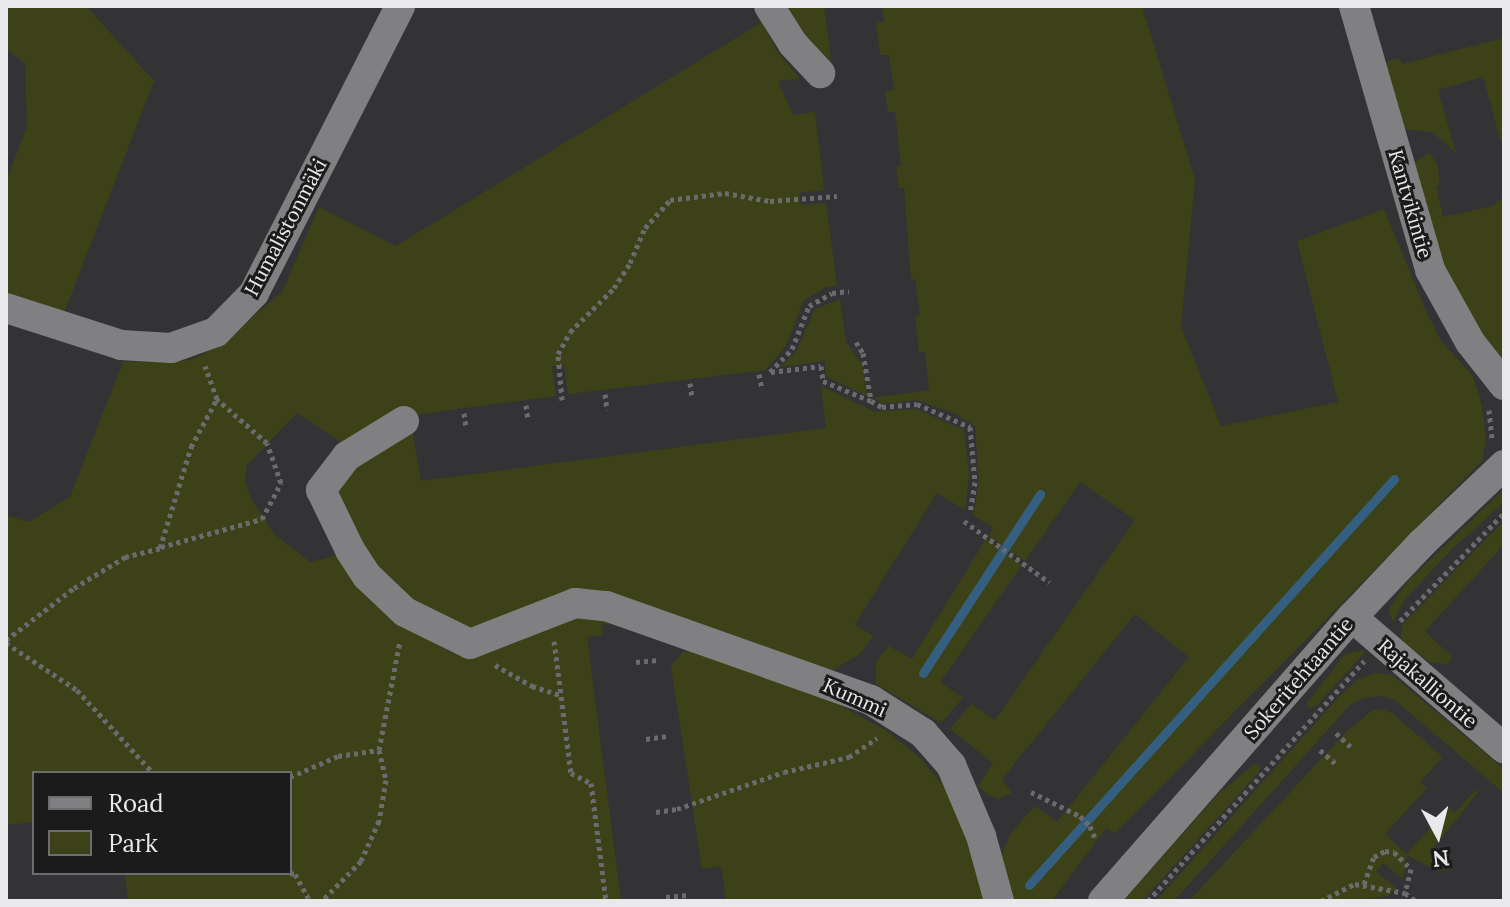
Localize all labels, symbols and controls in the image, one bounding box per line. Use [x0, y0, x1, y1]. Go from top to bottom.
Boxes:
street label: Kantvikintie [1384, 147, 1438, 261]
street label: Humalistonmäki [239, 154, 331, 300]
street label: Sokeritehtaantie [1238, 612, 1358, 744]
street label: Rajakalliontie [1373, 633, 1483, 733]
street label: Kummi [820, 672, 890, 722]
legend [32, 771, 292, 875]
text: Road [108, 788, 164, 819]
north arrow [1398, 795, 1478, 875]
text: Park [108, 828, 158, 859]
text: N [1431, 844, 1451, 874]

